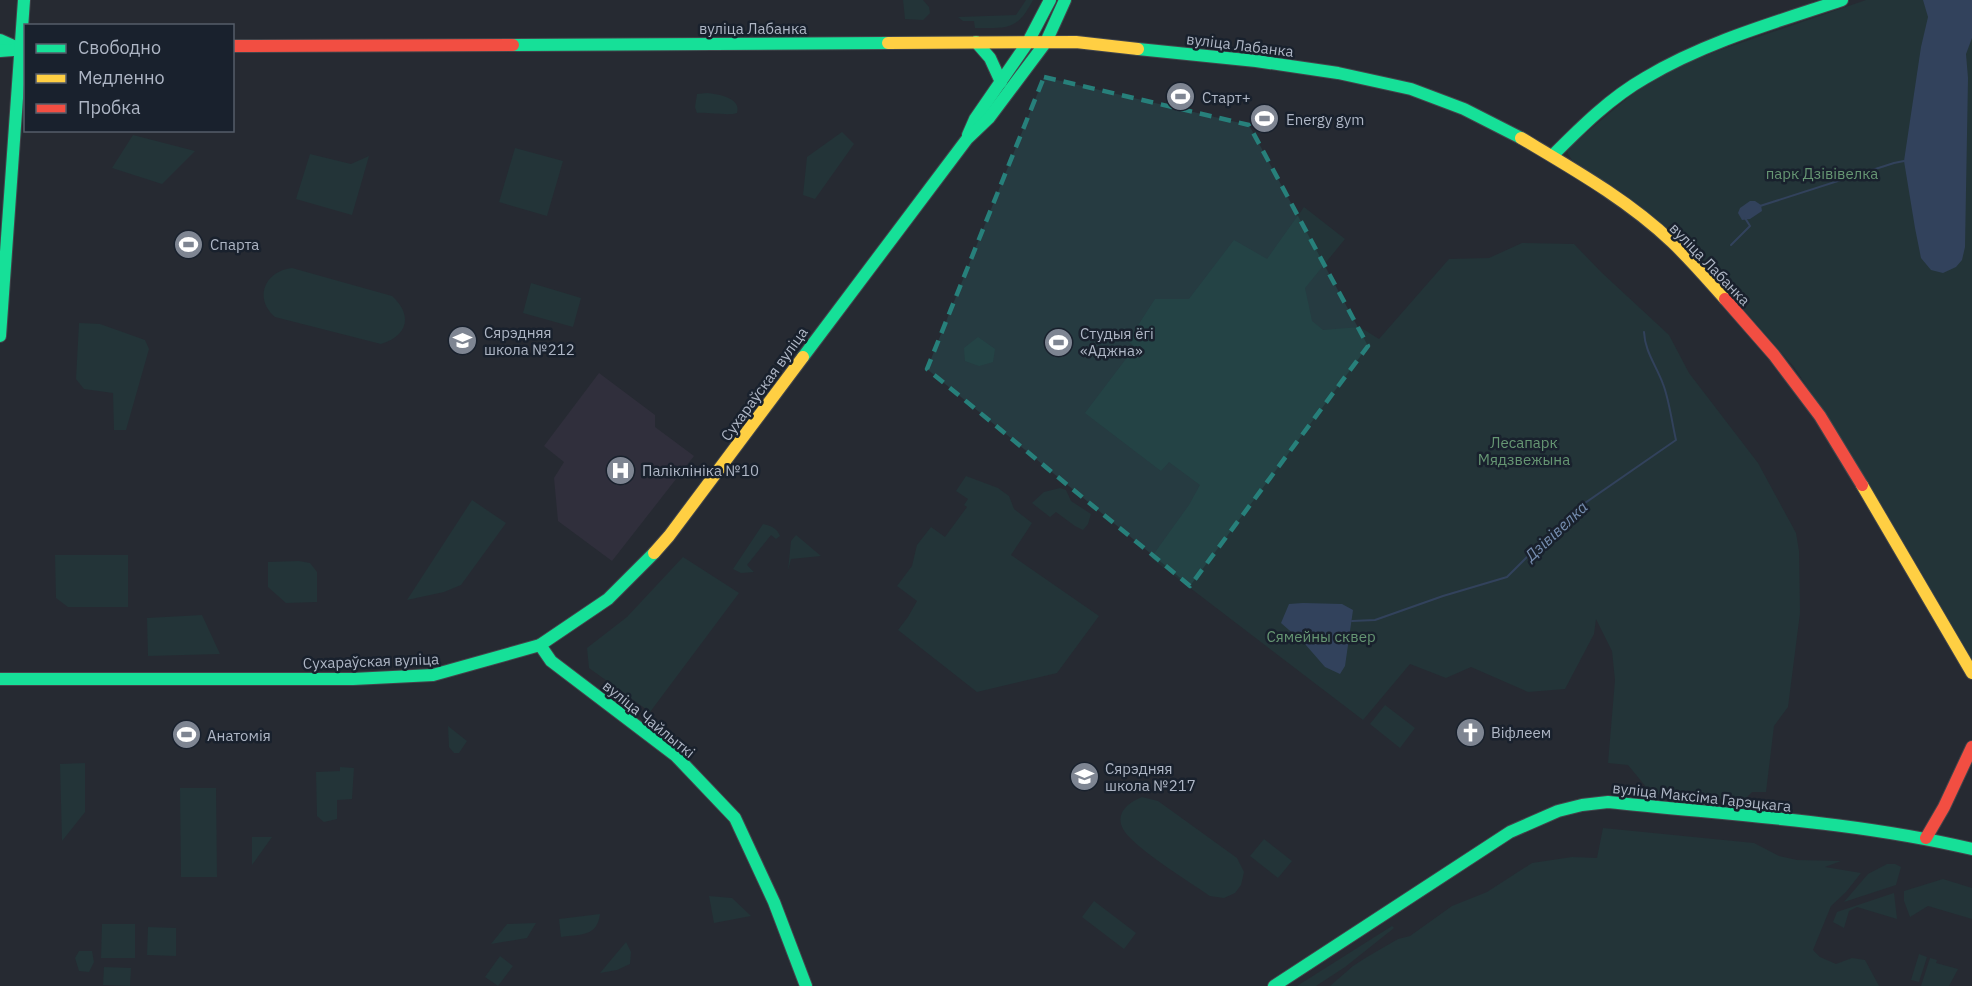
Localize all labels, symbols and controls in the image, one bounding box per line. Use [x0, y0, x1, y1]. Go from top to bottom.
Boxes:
street label: вуліца Лабанка [699, 19, 807, 38]
legend [24, 24, 234, 132]
street label: вуліца Лабанка [1185, 29, 1295, 61]
text: Свободно [78, 36, 161, 59]
text: Медленно [78, 66, 165, 89]
sports icon: Старт+ [1165, 81, 1197, 113]
place label: Старт+ [1202, 88, 1251, 107]
text: Пробка [78, 96, 141, 119]
sports icon: Energy gym [1249, 103, 1281, 135]
place label: Energy gym [1286, 110, 1364, 129]
park label: парк Дзівівелка [1766, 164, 1878, 183]
street label: вуліца Лабанка [1666, 219, 1754, 309]
sports icon: Спарта [173, 228, 205, 260]
place label: Спарта [210, 235, 259, 254]
place label: Сярэдняя школа №212 [484, 323, 575, 359]
street label: Сухараўская вуліца [716, 323, 812, 445]
place label: Студыя ёгі «Аджна» [1080, 324, 1154, 360]
school or university icon: Сярэдняя школа №212 [447, 325, 479, 357]
sports icon: Студыя ёгі «Аджна» [1043, 326, 1075, 358]
park label: Лесапарк Мядзвежына [1478, 433, 1570, 469]
hospital icon: Паліклініка №10 [605, 454, 637, 486]
place label: Паліклініка №10 [642, 461, 759, 480]
water label: Дзівівелка [1519, 497, 1592, 567]
park label: Сямейны сквер [1266, 627, 1376, 646]
street label: Сухараўская вуліца [303, 649, 439, 673]
street label: вуліца Чайлыткі [599, 676, 699, 762]
church icon: Віфлеем [1454, 716, 1486, 748]
sports icon: Анатомія [170, 719, 202, 751]
place label: Віфлеем [1491, 723, 1551, 742]
place label: Анатомія [207, 726, 271, 745]
place label: Сярэдняя школа №217 [1105, 759, 1196, 795]
school or university icon: Сярэдняя школа №217 [1068, 761, 1100, 793]
street label: вуліца Максіма Гарэцкага [1612, 778, 1792, 816]

